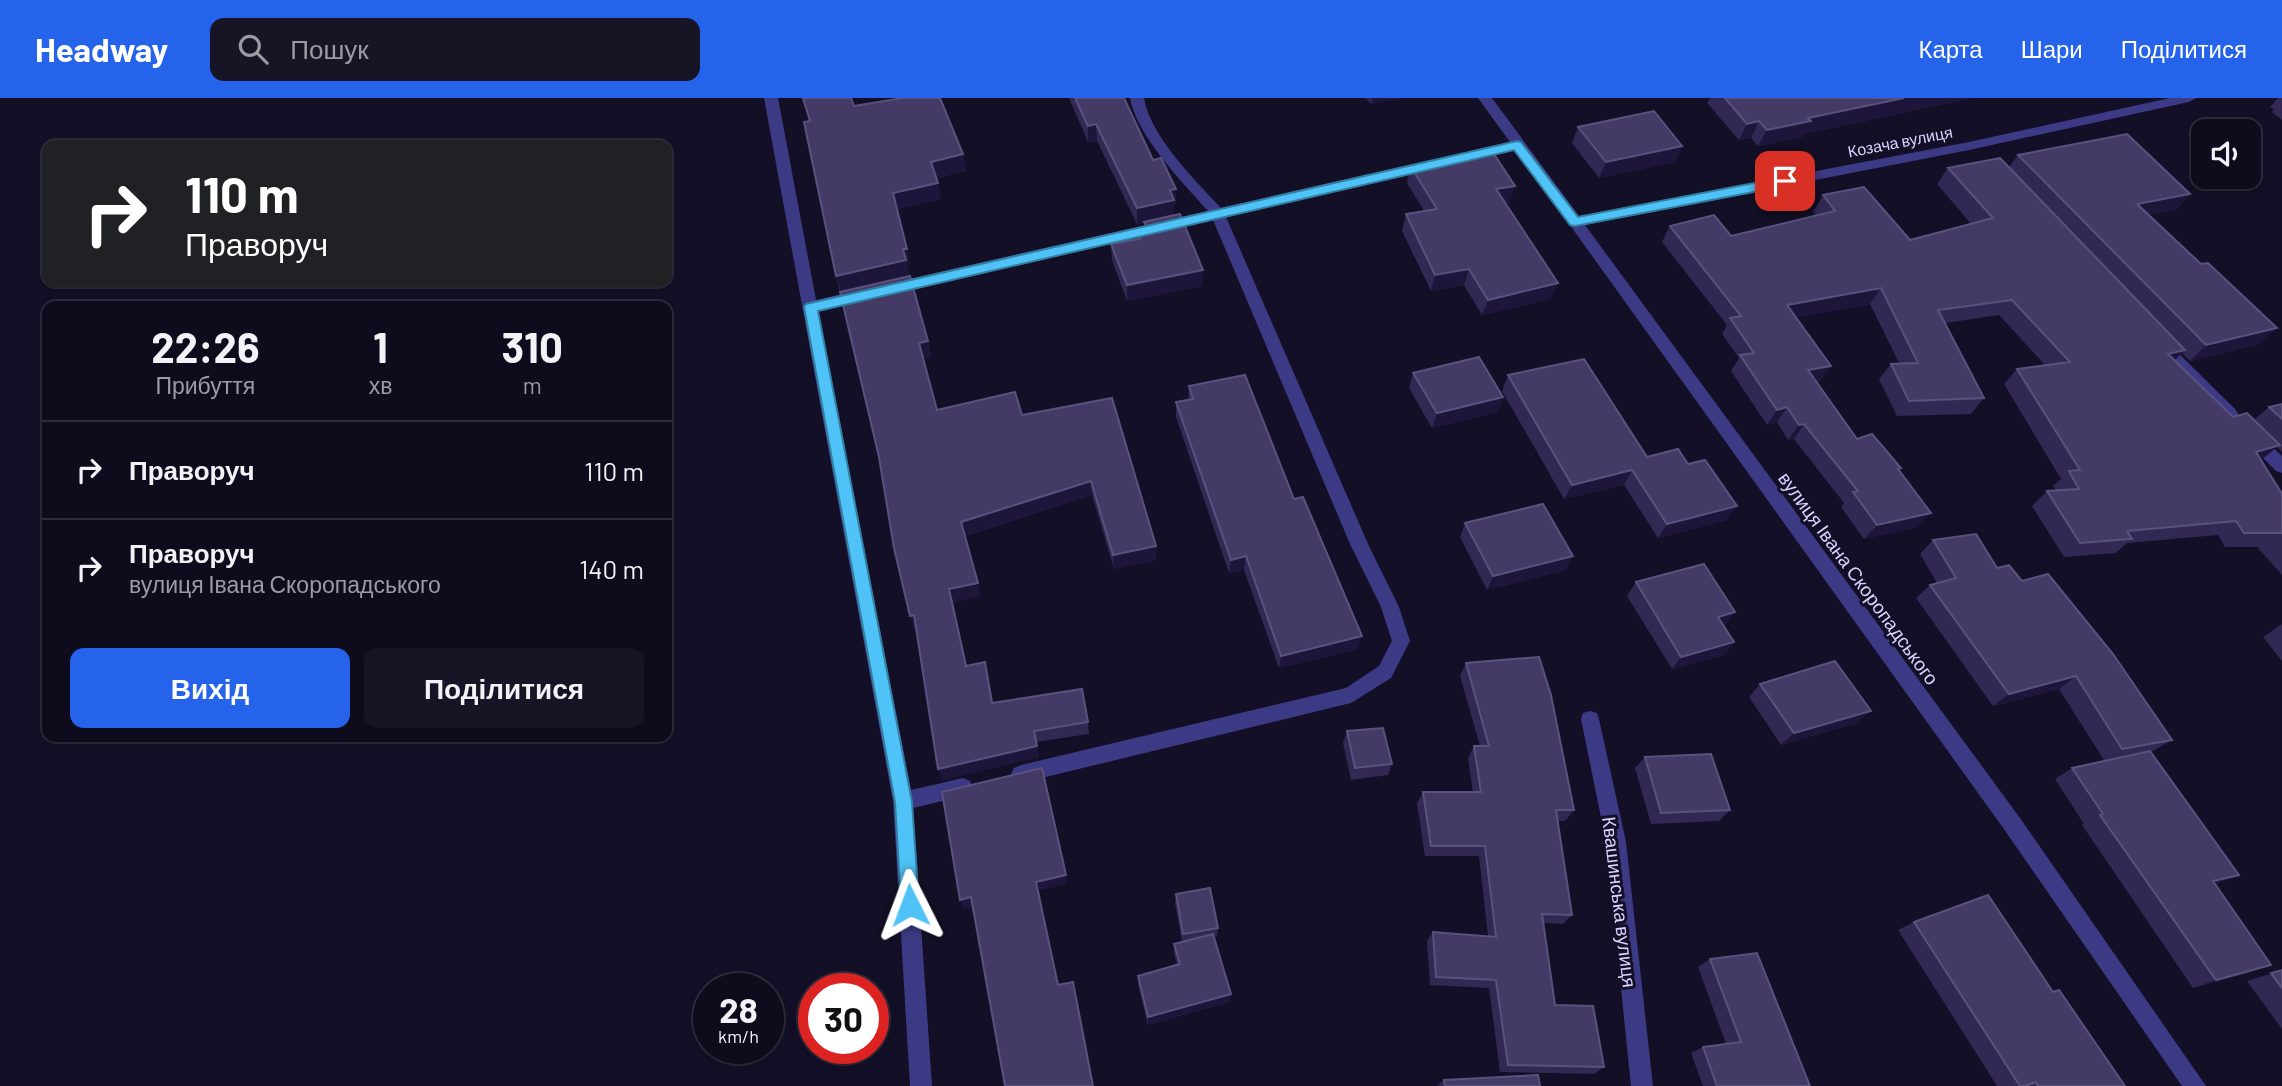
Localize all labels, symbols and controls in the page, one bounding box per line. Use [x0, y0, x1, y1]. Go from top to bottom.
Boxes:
search box [210, 18, 700, 81]
text: Headway [35, 29, 168, 69]
icon: search [234, 30, 272, 68]
text: Пошук [290, 33, 369, 64]
text: Карта [1918, 34, 1983, 63]
text: Шари [2021, 34, 2083, 63]
text: Поділитися [2121, 34, 2247, 63]
map controls [2191, 119, 2261, 189]
button: sound [2191, 119, 2261, 189]
street label: Козача вулиця [1846, 122, 1954, 160]
pin [1755, 151, 1815, 211]
icon: arrive [1766, 162, 1804, 200]
text: 110 m [185, 164, 299, 223]
icon: right [70, 168, 161, 259]
text: Праворуч [185, 224, 328, 262]
text: 22:26 [151, 321, 260, 371]
text: 1 [373, 321, 388, 371]
text: 310 [502, 321, 563, 371]
text: Прибуття [155, 371, 255, 399]
text: хв [369, 371, 392, 399]
text: m [523, 371, 542, 399]
icon: right [70, 451, 108, 489]
text: Праворуч [129, 454, 255, 485]
text: 110 m [584, 455, 644, 486]
street label: вулиця Івана Скоропадського [1774, 467, 1944, 689]
text: Праворуч [129, 537, 255, 568]
icon: right [70, 549, 108, 587]
text: 140 m [579, 553, 644, 584]
text: вулиця Івана Скоропадського [129, 570, 441, 598]
button: Вихід [70, 648, 350, 728]
button: Поділитися [364, 648, 644, 728]
street label: Квашинська вулиця [1598, 815, 1642, 989]
position arrow [873, 868, 947, 942]
speed limit sign: 30 [798, 973, 889, 1064]
text: 28 [719, 988, 758, 1030]
text: km/h [718, 1025, 759, 1047]

